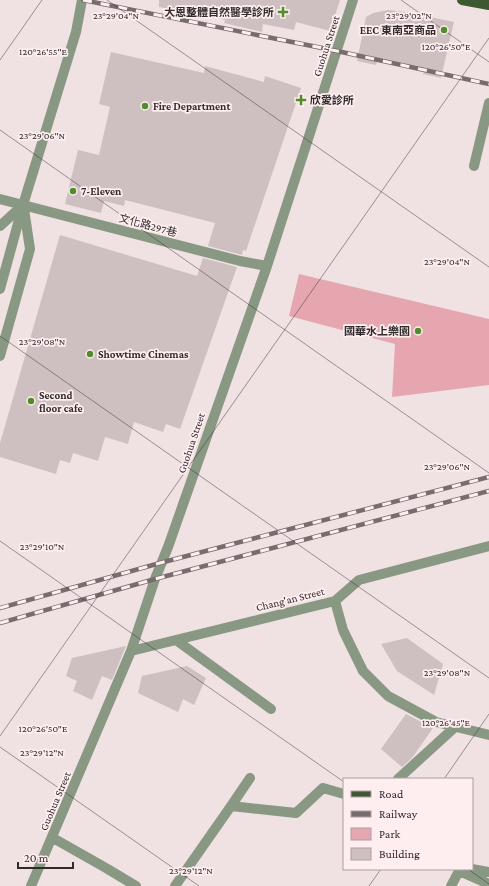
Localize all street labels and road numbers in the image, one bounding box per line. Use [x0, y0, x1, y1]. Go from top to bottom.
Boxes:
street label: Guohua Street [311, 14, 342, 78]
street label: 文化路297巷 [118, 211, 178, 239]
street label: Guohua Street [175, 411, 207, 475]
street label: Chang'an Street [255, 585, 326, 614]
street label: Guohua Street [37, 769, 73, 832]

